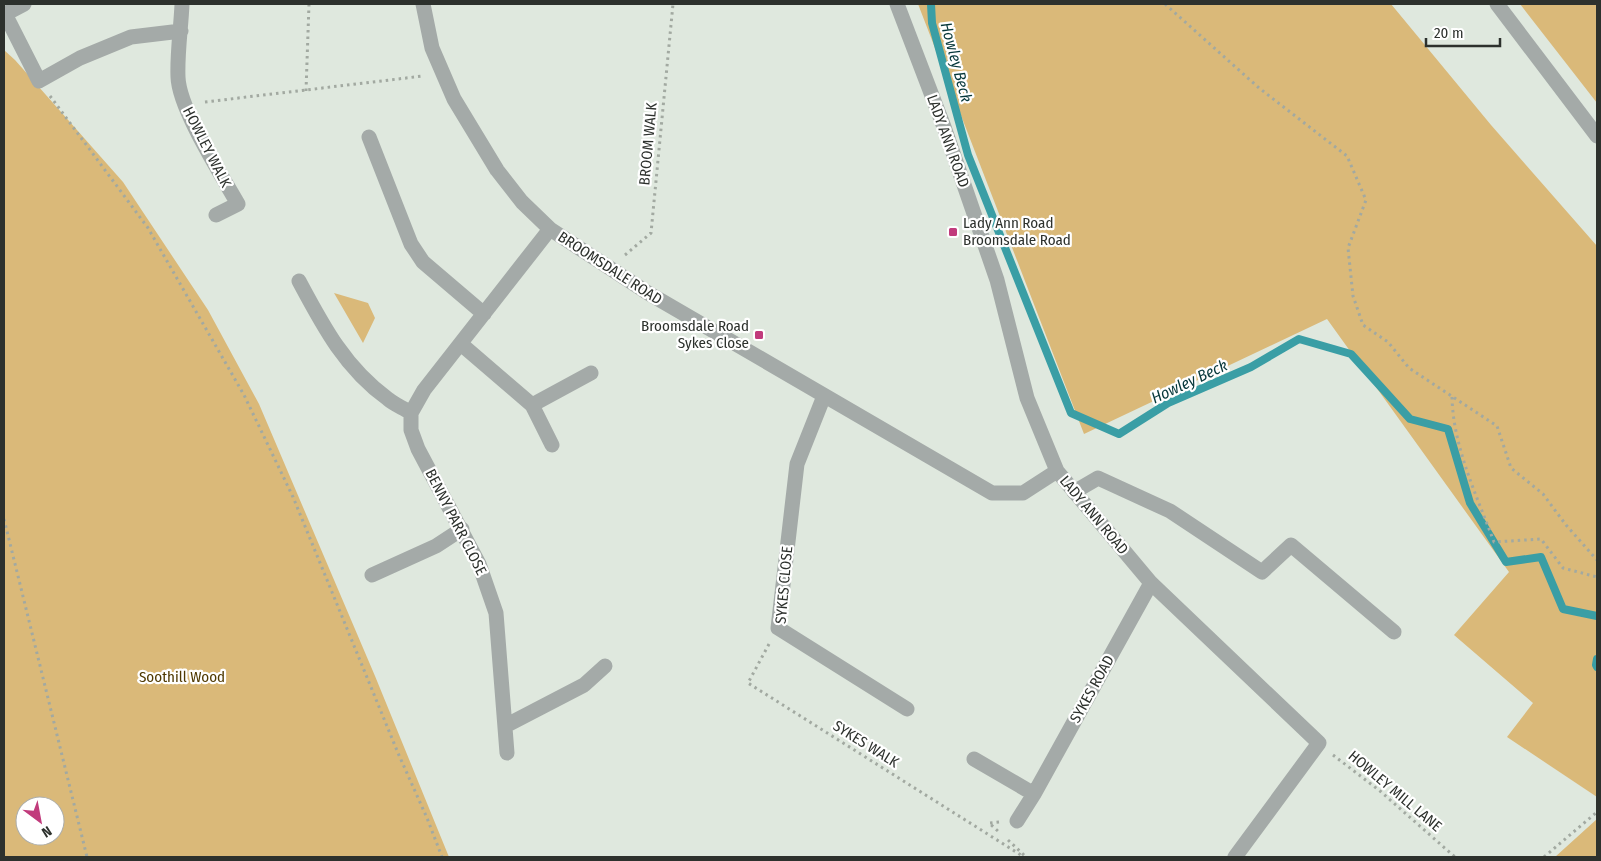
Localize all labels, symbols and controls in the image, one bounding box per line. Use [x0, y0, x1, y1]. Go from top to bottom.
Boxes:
scale bar [1426, 15, 1500, 47]
water label: Howley Beck [937, 20, 976, 104]
text: 20 m [1434, 24, 1464, 42]
street label: LADY ANN ROAD [923, 92, 973, 190]
street label: BROOM WALK [635, 102, 661, 186]
street label: HOWLEY WALK [179, 104, 235, 190]
place label: Lady Ann Road Broomsdale Road [963, 214, 1071, 249]
marker: Lady Ann Road Broomsdale Road [947, 226, 959, 238]
street label: BROOMSDALE ROAD [555, 228, 665, 308]
place label: Broomsdale Road Sykes Close [641, 317, 749, 352]
marker: Broomsdale Road Sykes Close [753, 329, 765, 341]
water label: Howley Beck [1148, 355, 1230, 407]
street label: BENNY PARR CLOSE [422, 466, 490, 578]
street label: LADY ANN ROAD [1056, 472, 1132, 558]
street label: SYKES CLOSE [772, 545, 796, 625]
street label: SYKES ROAD [1066, 652, 1118, 726]
park label: Soothill Wood [139, 668, 225, 686]
street label: SYKES WALK [830, 717, 902, 771]
street label: HOWLEY MILL LANE [1345, 747, 1445, 835]
north arrow [15, 796, 65, 846]
text: N [39, 822, 55, 841]

